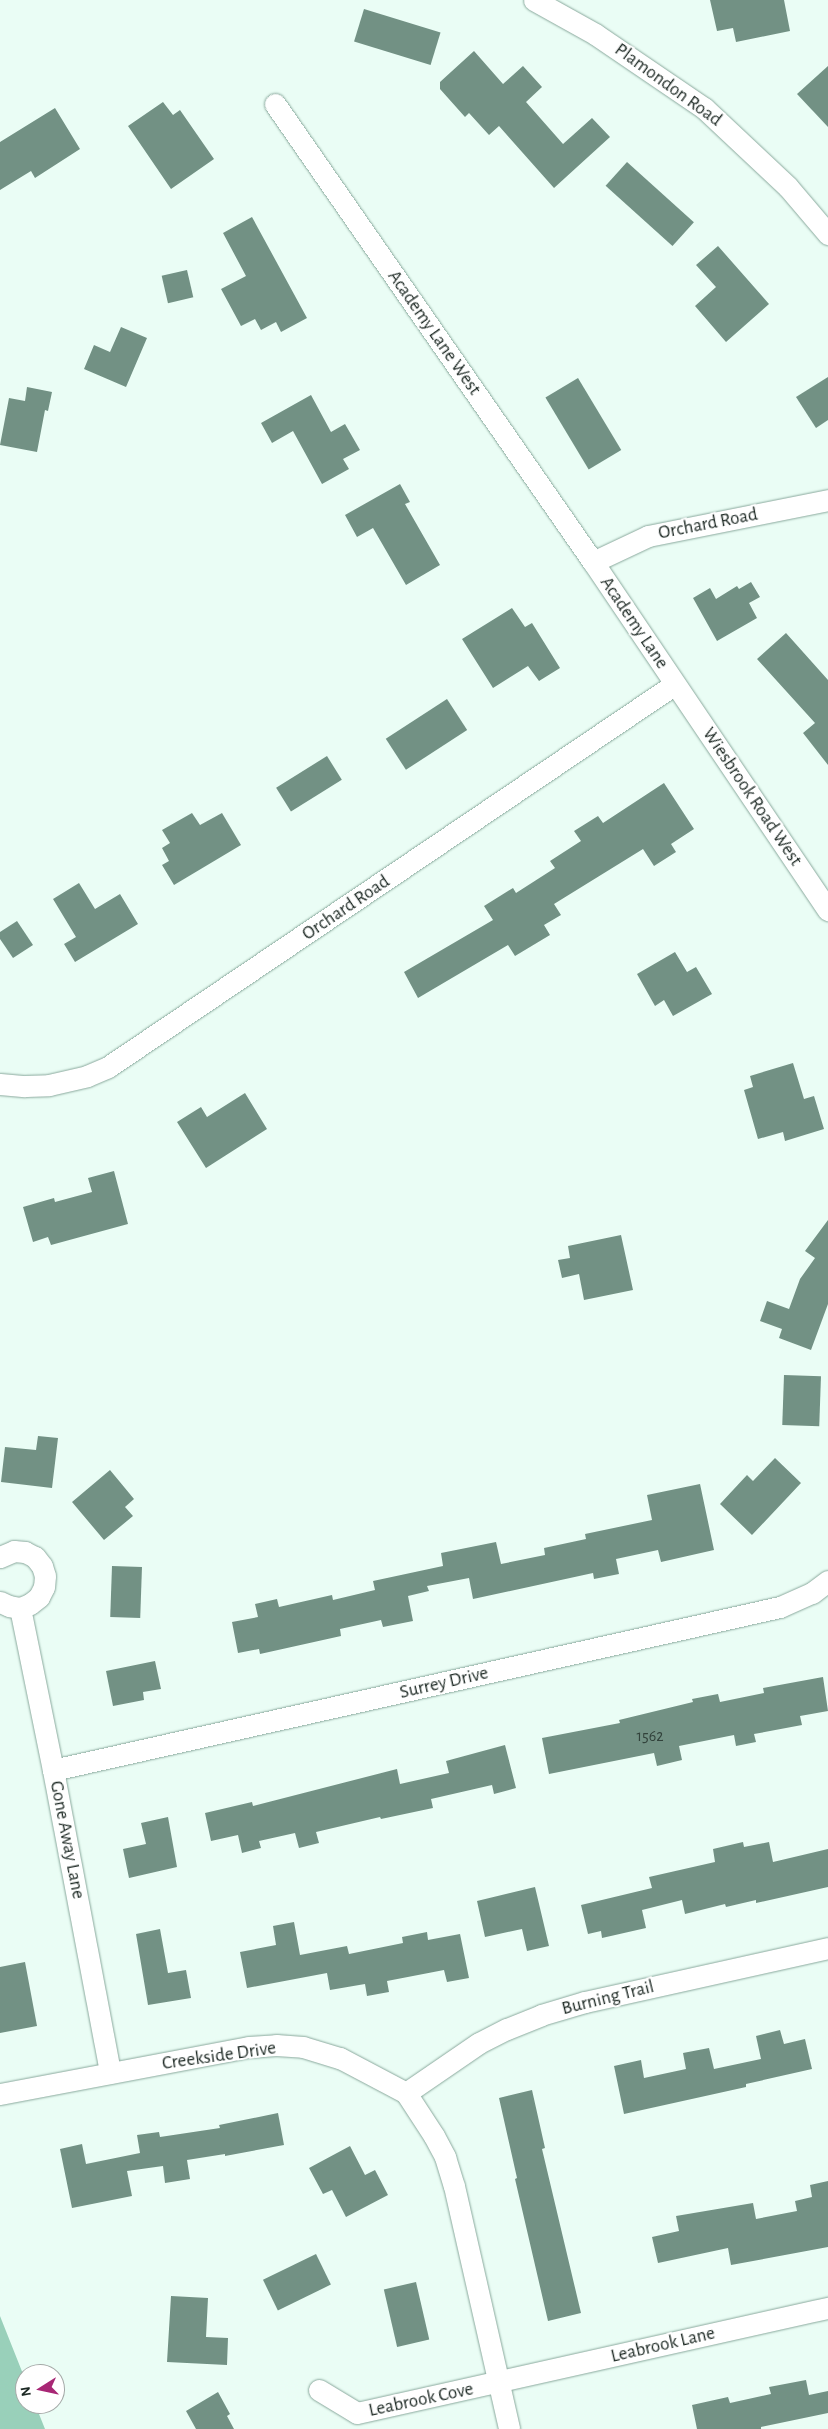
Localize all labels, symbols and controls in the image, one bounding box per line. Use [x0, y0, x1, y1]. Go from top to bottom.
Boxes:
street label: Plamondon Road [610, 38, 726, 132]
street label: Academy Lane West [382, 266, 486, 400]
street label: Orchard Road [656, 503, 760, 545]
street label: Academy Lane [595, 573, 673, 673]
street label: Wiesbrook Road West [697, 723, 807, 871]
street label: Orchard Road [298, 870, 394, 946]
street label: Surrey Drive [397, 1662, 491, 1704]
house number: 1562 [637, 1726, 663, 1746]
street label: Gone Away Lane [44, 1779, 90, 1901]
street label: Burning Trail [559, 1976, 657, 2020]
street label: Creekside Drive [161, 2037, 277, 2075]
street label: Leabrook Lane [609, 2322, 717, 2368]
north arrow [15, 2364, 65, 2414]
street label: Leabrook Cove [367, 2378, 475, 2422]
text: N [18, 2385, 34, 2397]

